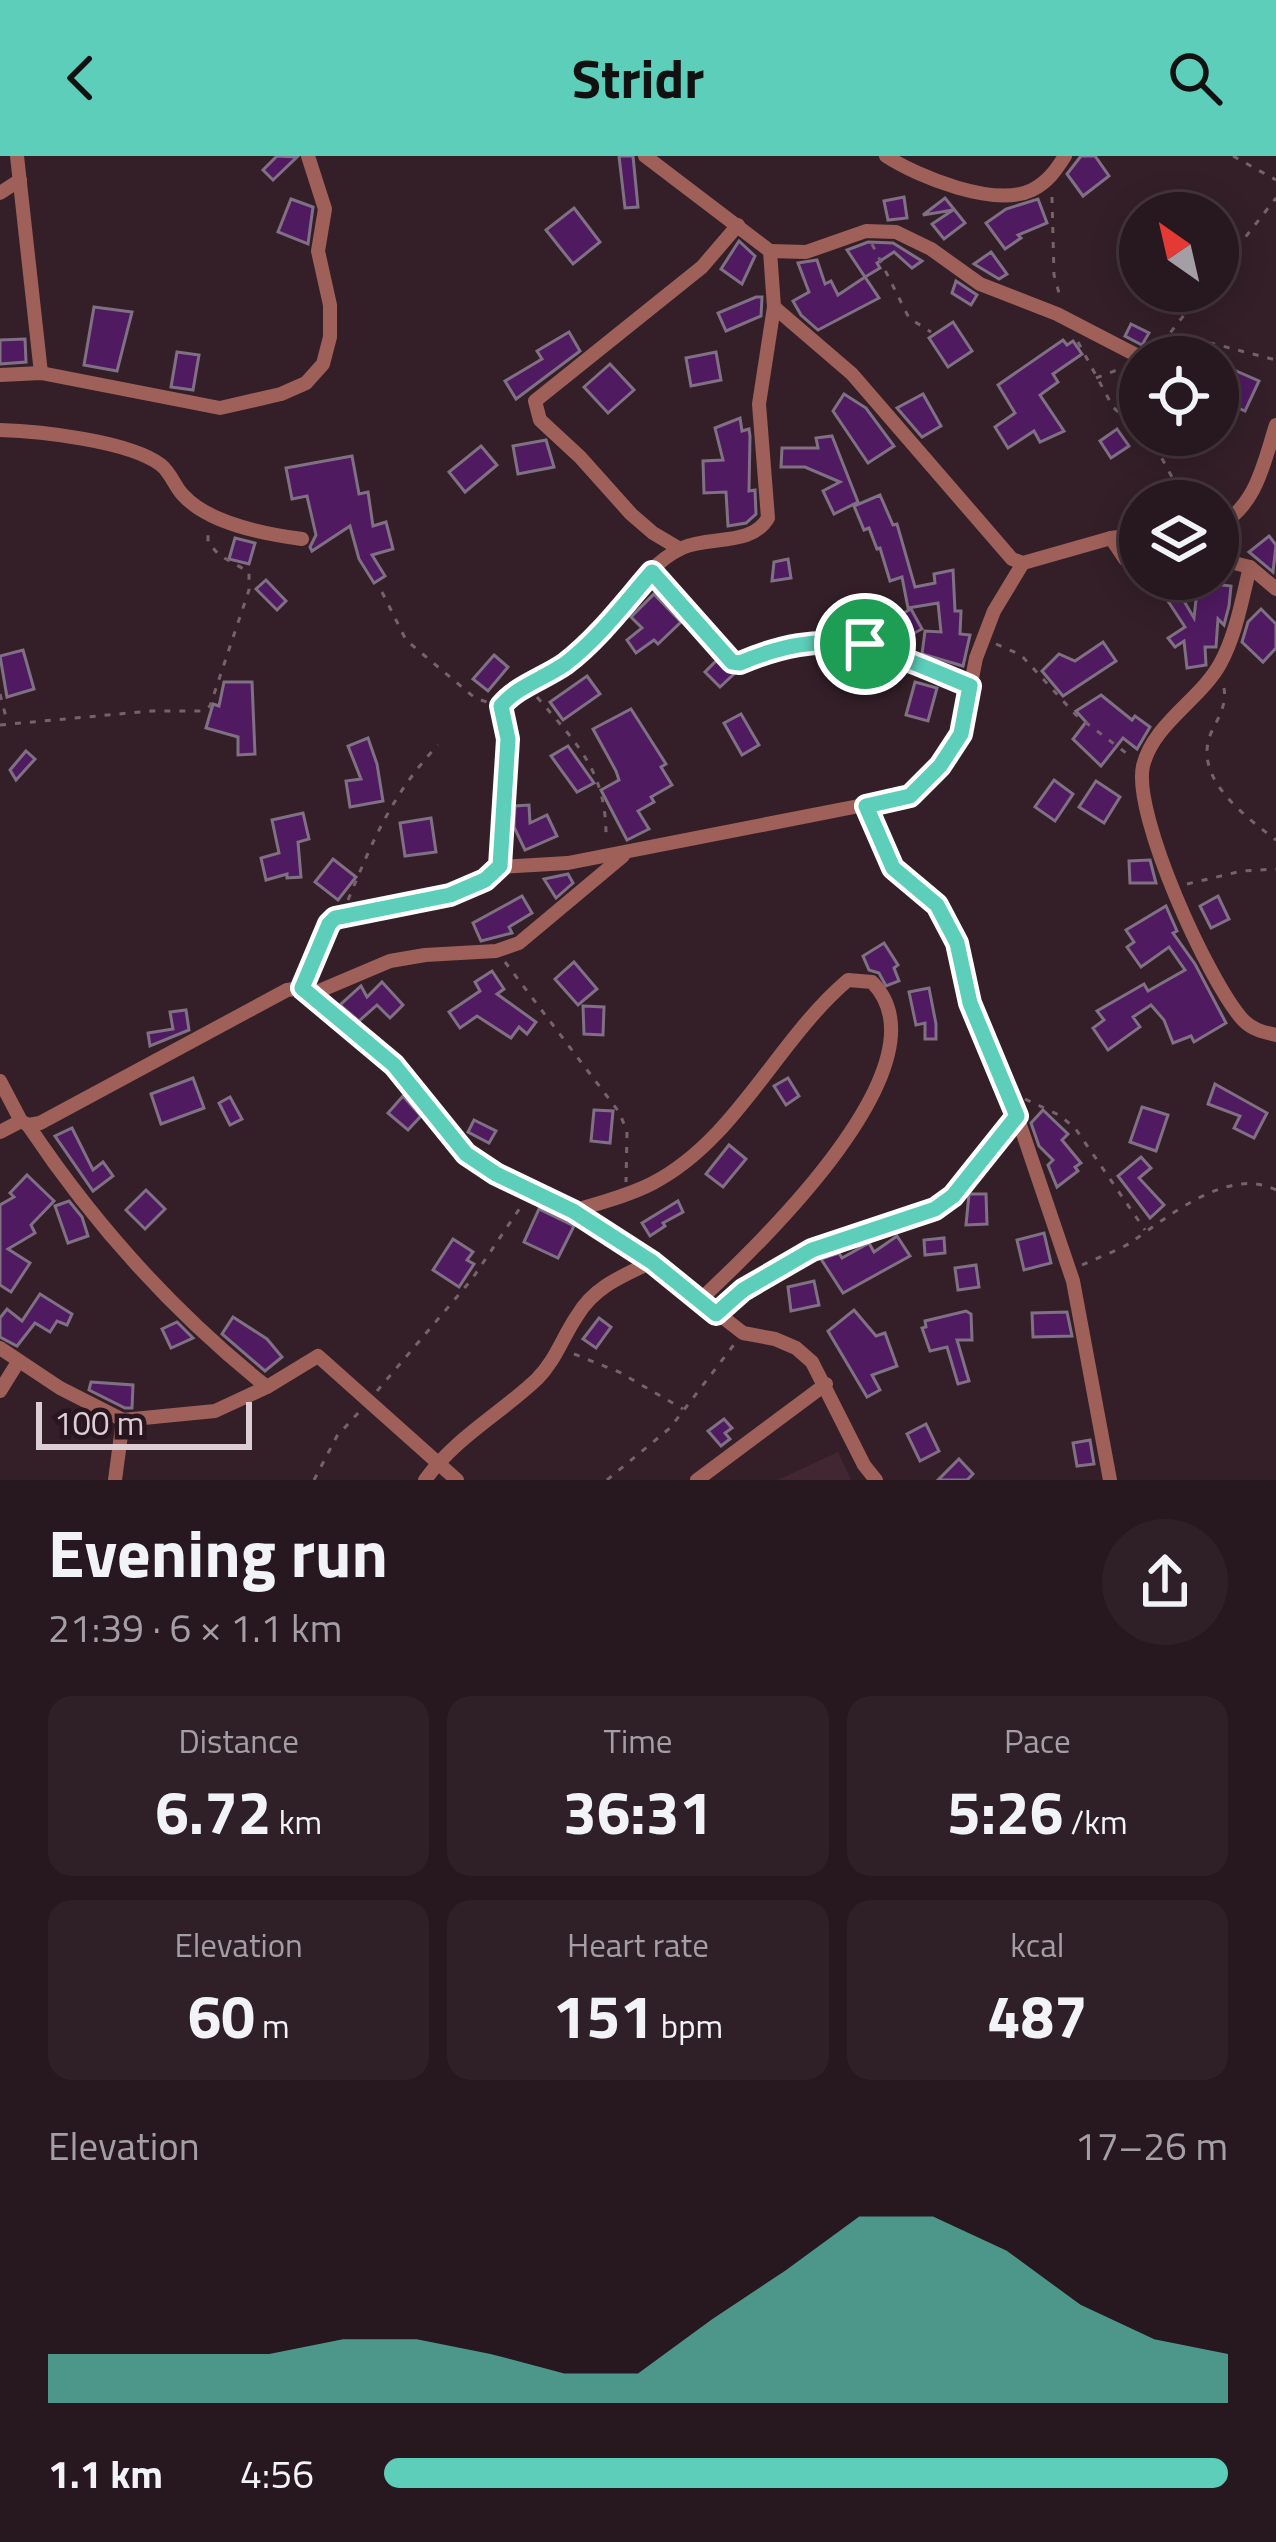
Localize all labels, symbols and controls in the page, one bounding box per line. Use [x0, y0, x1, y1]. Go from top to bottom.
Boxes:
text: Stridr [572, 37, 704, 119]
icon: back [48, 45, 114, 111]
icon: search [1162, 45, 1228, 111]
north arrow [1119, 192, 1239, 312]
map controls [1119, 192, 1239, 600]
button: locate [1119, 336, 1239, 456]
button: layers [1119, 480, 1239, 600]
pin [814, 593, 916, 695]
icon: arrive [832, 611, 898, 677]
scale bar [36, 1396, 252, 1449]
text: 100 m [54, 1398, 144, 1448]
text: Evening run [48, 1502, 388, 1603]
button: share [1102, 1519, 1228, 1645]
text: 21:39 · 6 × 1.1 km [48, 1598, 342, 1657]
text: Distance [178, 1716, 299, 1766]
text: Time [604, 1716, 672, 1766]
text: Pace [1004, 1716, 1071, 1766]
text: 6.72 [155, 1766, 271, 1857]
text: 36:31 [563, 1766, 713, 1857]
text: 5:26 [947, 1766, 1063, 1857]
text: km [271, 1797, 322, 1847]
text: /km [1063, 1797, 1128, 1847]
text: Elevation [174, 1920, 303, 1970]
text: Heart rate [567, 1920, 709, 1970]
text: kcal [1010, 1920, 1064, 1970]
text: 60 [188, 1970, 255, 2061]
text: 151 [553, 1970, 654, 2061]
text: 487 [987, 1970, 1088, 2061]
text: m [255, 2001, 290, 2051]
text: bpm [654, 2001, 723, 2051]
text: Elevation [48, 2116, 200, 2175]
text: 17–26 m [1075, 2116, 1228, 2175]
text: 1.1 km [48, 2444, 163, 2503]
text: 4:56 [240, 2444, 314, 2503]

